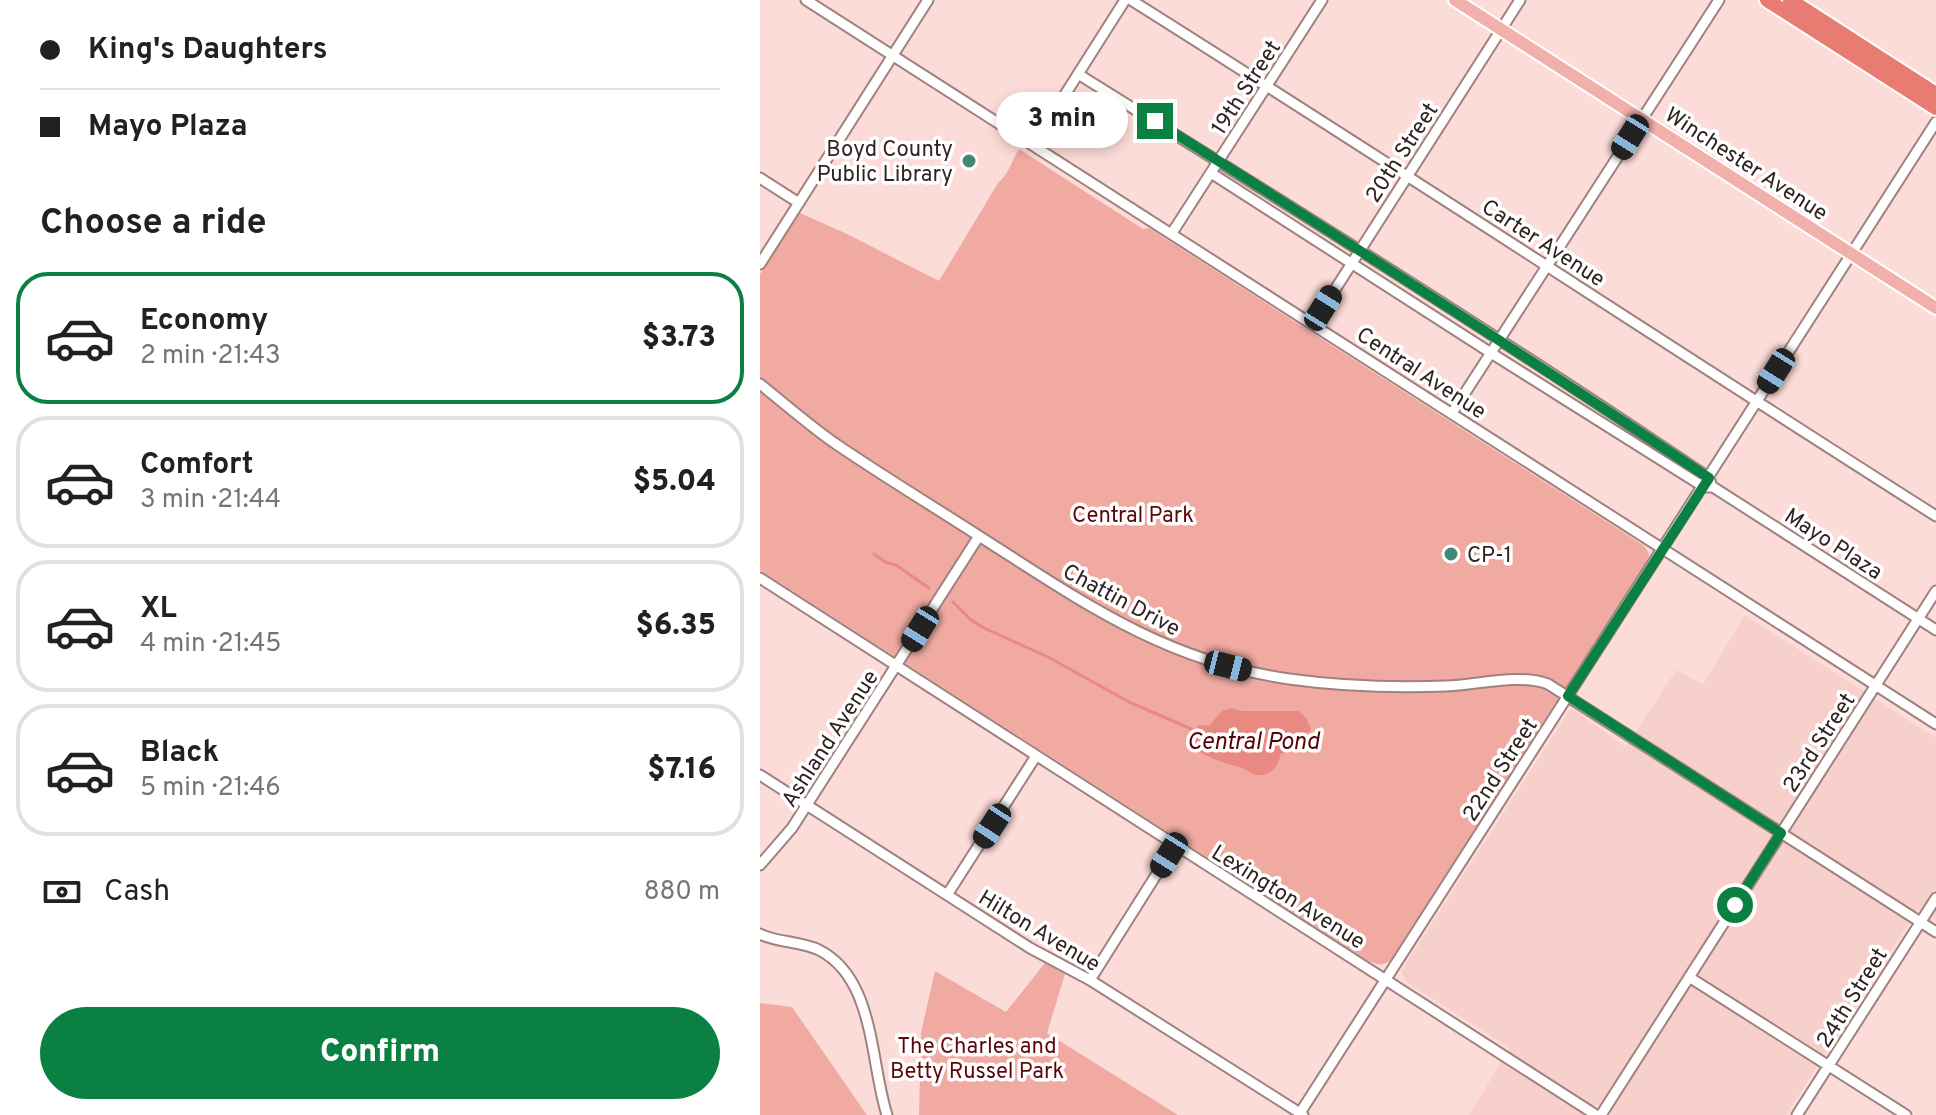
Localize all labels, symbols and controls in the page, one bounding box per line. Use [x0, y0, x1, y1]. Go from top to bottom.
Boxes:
text: King's Daughters [88, 32, 328, 69]
street label: 19th Street [1207, 36, 1288, 141]
callout: 3 min [995, 93, 1127, 149]
street label: 20th Street [1361, 98, 1445, 208]
street label: Winchester Avenue [1659, 102, 1832, 228]
text: 3 min [1028, 103, 1096, 136]
route end [1137, 103, 1173, 139]
text: Mayo Plaza [88, 109, 248, 146]
car [1607, 110, 1653, 164]
place label: Boyd County Public Library [817, 137, 953, 189]
marker: Boyd County Public Library [960, 152, 978, 170]
street label: Carter Avenue [1476, 194, 1609, 294]
text: Choose a ride [40, 201, 266, 247]
car [1300, 281, 1346, 335]
icon: car [44, 302, 116, 374]
text: Economy [140, 303, 268, 340]
text: $3.73 [642, 320, 716, 357]
street label: Central Avenue [1351, 322, 1491, 426]
text: 2 min · 21:43 [140, 340, 281, 373]
car [1753, 344, 1799, 398]
icon: car [44, 446, 116, 518]
text: Comfort [140, 447, 253, 484]
text: $5.04 [633, 464, 716, 501]
text: 3 min · 21:44 [140, 484, 281, 517]
park label: Central Park [1072, 503, 1194, 530]
street label: Mayo Plaza [1779, 503, 1887, 587]
place label: CP-1 [1467, 543, 1512, 570]
marker: CP-1 [1442, 545, 1460, 563]
street label: Chattin Drive [1057, 559, 1184, 643]
icon: car [44, 590, 116, 662]
text: XL [140, 591, 177, 628]
car [897, 602, 943, 656]
text: $6.35 [635, 608, 716, 645]
text: 4 min · 21:45 [140, 628, 282, 661]
car [1202, 649, 1254, 683]
street label: Ashland Avenue [777, 666, 885, 813]
street label: 23rd Street [1778, 689, 1862, 798]
street label: 22nd Street [1458, 714, 1544, 827]
water label: Central Pond [1187, 728, 1321, 758]
icon: car [44, 734, 116, 806]
text: Black [140, 735, 219, 772]
text: $7.16 [647, 752, 716, 789]
text: 5 min · 21:46 [140, 772, 281, 805]
car [969, 799, 1015, 853]
car [1146, 828, 1192, 882]
street label: Lexington Avenue [1206, 840, 1369, 956]
icon: cash [40, 870, 84, 914]
text: Cash [104, 874, 170, 911]
text: 880 m [644, 876, 720, 909]
street label: Hilton Avenue [973, 885, 1104, 979]
route start [1717, 887, 1753, 923]
street label: 24th Street [1812, 943, 1894, 1053]
button: Confirm [40, 1007, 720, 1099]
park label: The Charles and Betty Russel Park [890, 1034, 1064, 1086]

